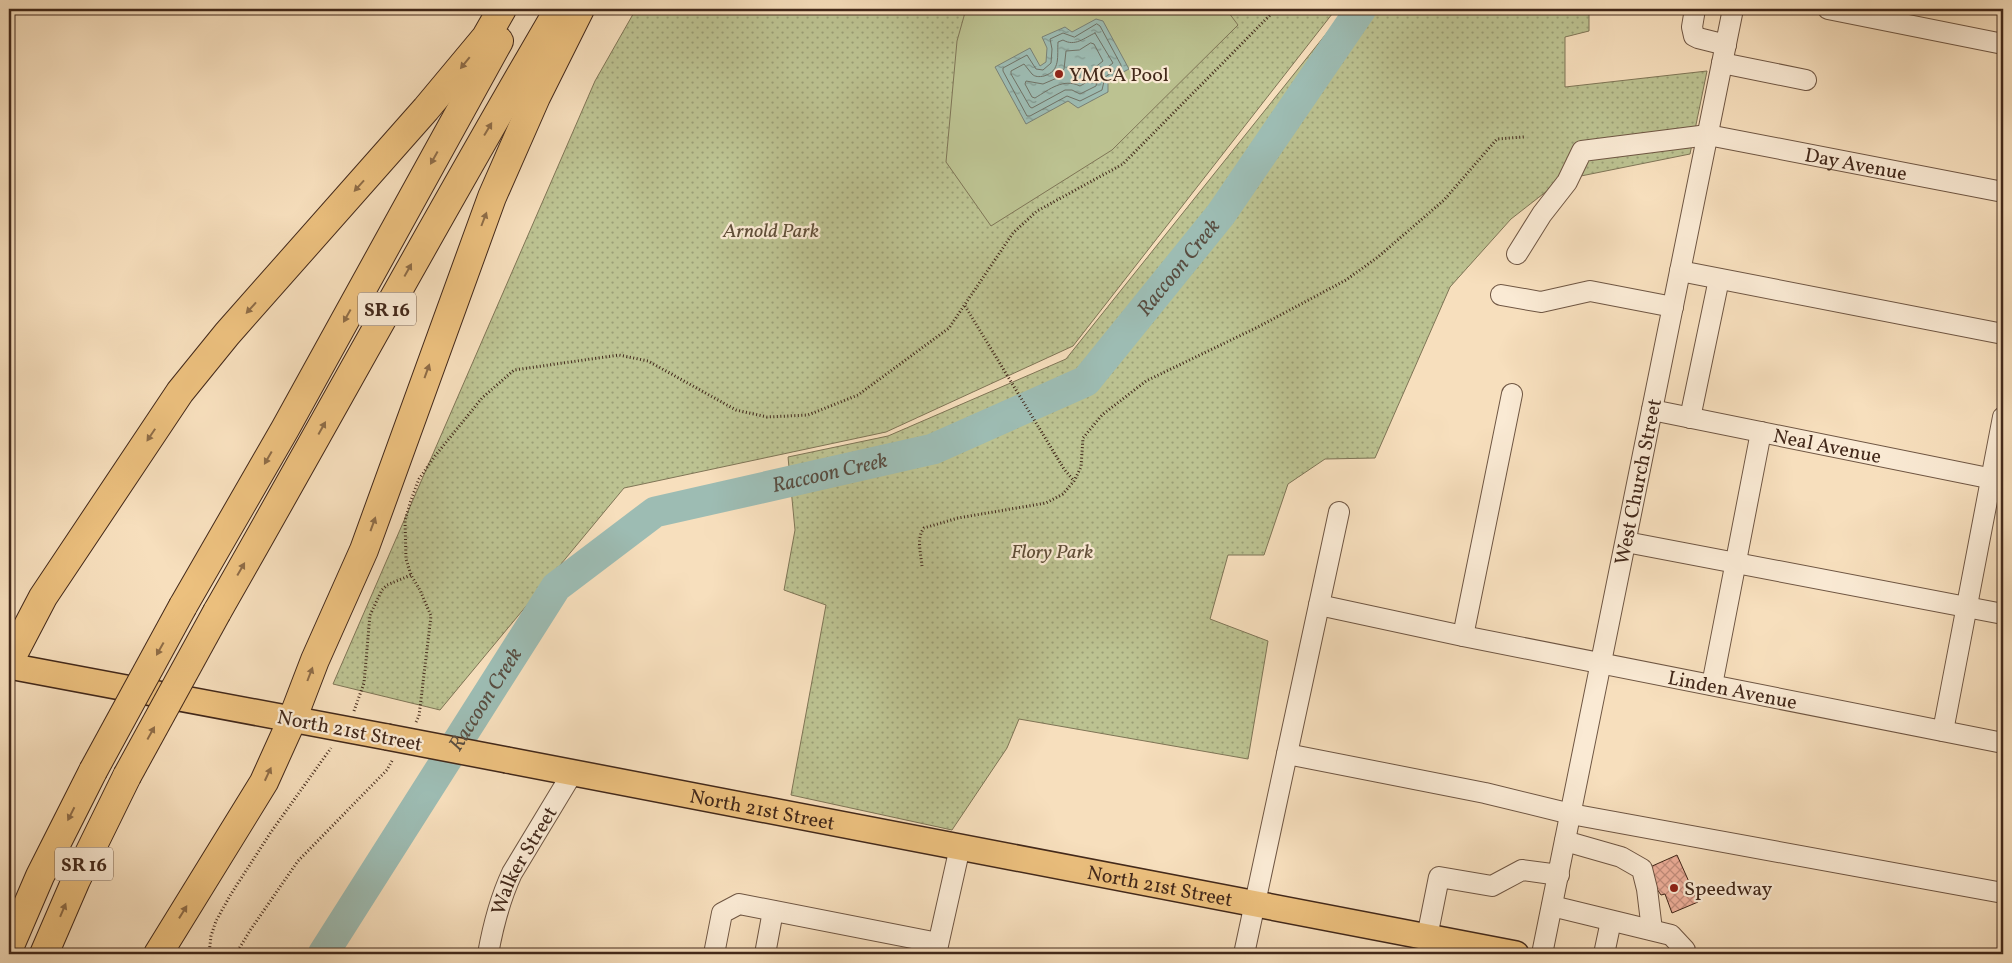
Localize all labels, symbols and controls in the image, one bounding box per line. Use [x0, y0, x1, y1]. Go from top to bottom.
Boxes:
one-way arrow [459, 56, 470, 69]
place label: YMCA Pool [1069, 62, 1169, 90]
marker: YMCA Pool [1053, 68, 1065, 80]
one-way arrow [484, 122, 493, 135]
street label: Day Avenue [1802, 142, 1909, 189]
one-way arrow [430, 151, 438, 166]
one-way arrow [353, 180, 364, 193]
one-way arrow [480, 211, 488, 226]
water label: Raccoon Creek [1131, 213, 1228, 323]
park label: Arnold Park [722, 218, 819, 246]
one-way arrow [404, 264, 413, 277]
road number: SR 16 [358, 292, 416, 326]
one-way arrow [245, 301, 257, 313]
one-way arrow [342, 309, 351, 322]
one-way arrow [424, 364, 431, 379]
street label: West Church Street [1609, 396, 1670, 568]
one-way arrow [317, 421, 326, 435]
street label: Neal Avenue [1770, 423, 1884, 472]
one-way arrow [146, 429, 155, 442]
water label: Raccoon Creek [769, 447, 891, 501]
one-way arrow [264, 451, 272, 465]
one-way arrow [370, 517, 377, 532]
park label: Flory Park [1011, 539, 1093, 567]
one-way arrow [237, 563, 246, 576]
one-way arrow [156, 642, 164, 657]
water label: Raccoon Creek [442, 642, 530, 757]
street label: Linden Avenue [1665, 665, 1799, 718]
one-way arrow [306, 666, 314, 681]
street label: North 21st Street [275, 704, 425, 760]
one-way arrow [146, 726, 155, 740]
one-way arrow [264, 767, 272, 781]
street label: North 21st Street [687, 783, 837, 839]
street label: Walker Street [485, 802, 565, 919]
one-way arrow [67, 807, 75, 821]
road number: SR 16 [55, 848, 113, 881]
street label: North 21st Street [1085, 860, 1235, 915]
place label: Speedway [1684, 876, 1773, 904]
marker: Speedway [1668, 882, 1680, 894]
one-way arrow [60, 903, 68, 917]
one-way arrow [178, 906, 187, 919]

